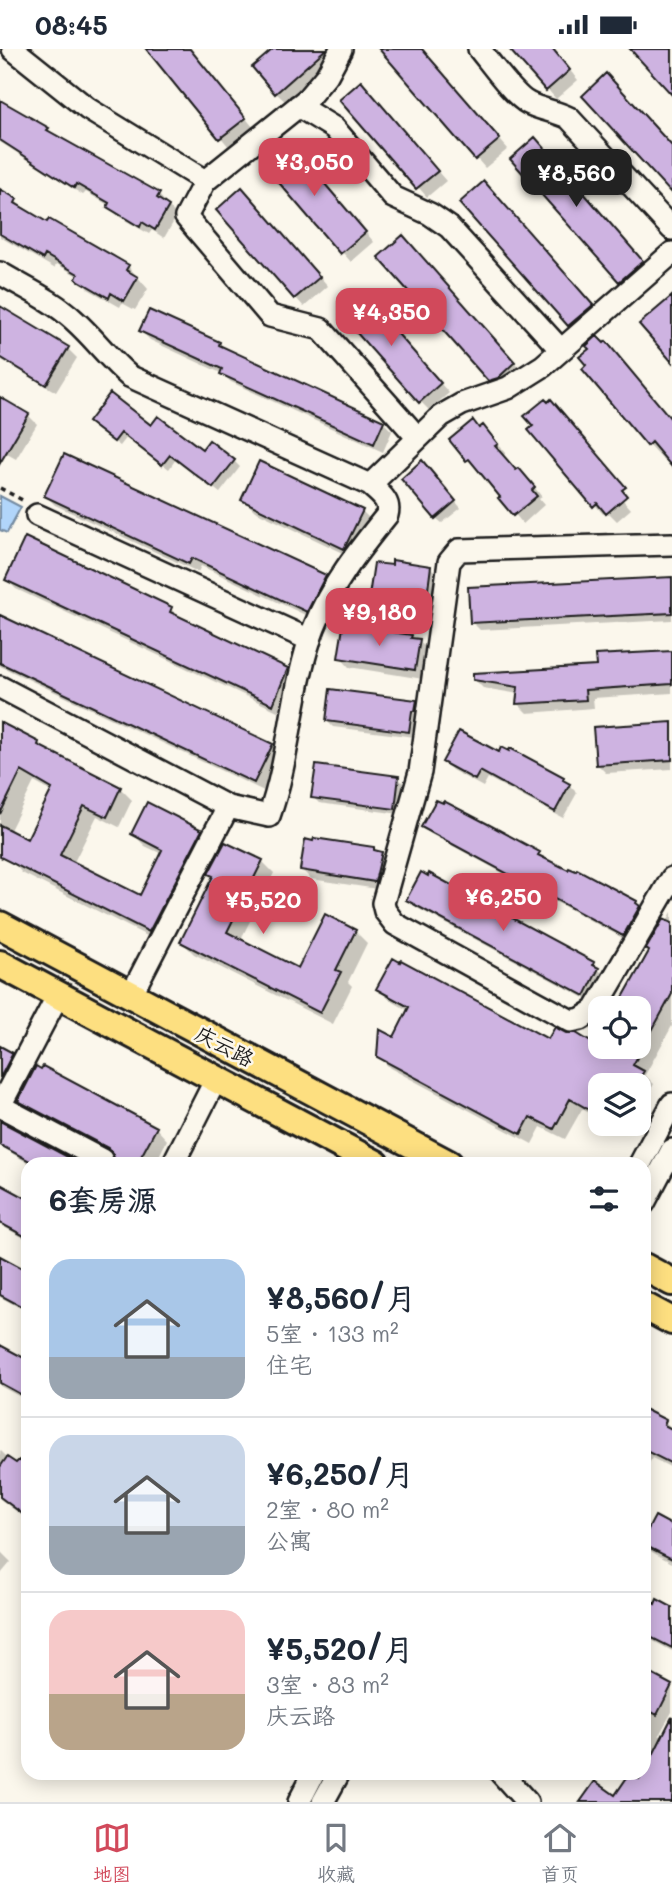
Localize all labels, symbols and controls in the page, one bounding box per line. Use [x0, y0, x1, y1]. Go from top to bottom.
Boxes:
text: 08:45 [35, 8, 108, 42]
pin: ¥3,050 [257, 139, 371, 198]
text: ¥3,050 [275, 146, 353, 176]
pin: ¥8,560 [519, 149, 633, 209]
text: ¥8,560 [537, 157, 615, 187]
pin: ¥4,350 [334, 289, 448, 348]
text: ¥4,350 [352, 296, 430, 326]
pin: ¥9,180 [322, 589, 436, 648]
text: ¥9,180 [341, 596, 417, 626]
pin: ¥6,250 [446, 873, 560, 933]
pin: ¥5,520 [206, 877, 320, 936]
text: ¥6,250 [464, 881, 542, 911]
text: ¥5,520 [225, 884, 301, 914]
map controls [588, 996, 651, 1136]
button: locate [588, 996, 651, 1059]
street label: 庆云路 [191, 1018, 259, 1072]
button: layers [588, 1073, 651, 1136]
text: 6套房源 [49, 1179, 157, 1219]
icon: filters [585, 1180, 623, 1218]
text: ¥8,560/月 [266, 1277, 416, 1317]
icon: home [105, 1287, 189, 1371]
text: 5室 · 133 m² [266, 1318, 399, 1348]
text: 住宅 [266, 1349, 312, 1379]
text: ¥6,250/月 [266, 1453, 414, 1493]
icon: home [105, 1463, 189, 1547]
text: 2室 · 80 m² [266, 1494, 389, 1524]
text: 公寓 [266, 1525, 312, 1555]
text: ¥5,520/月 [266, 1628, 413, 1668]
icon: home [105, 1638, 189, 1722]
text: 3室 · 83 m² [266, 1669, 389, 1699]
text: 庆云路 [266, 1700, 335, 1730]
tab: 地图 [93, 1819, 131, 1886]
tab: 收藏 [317, 1819, 355, 1886]
tab: 首页 [541, 1819, 579, 1886]

